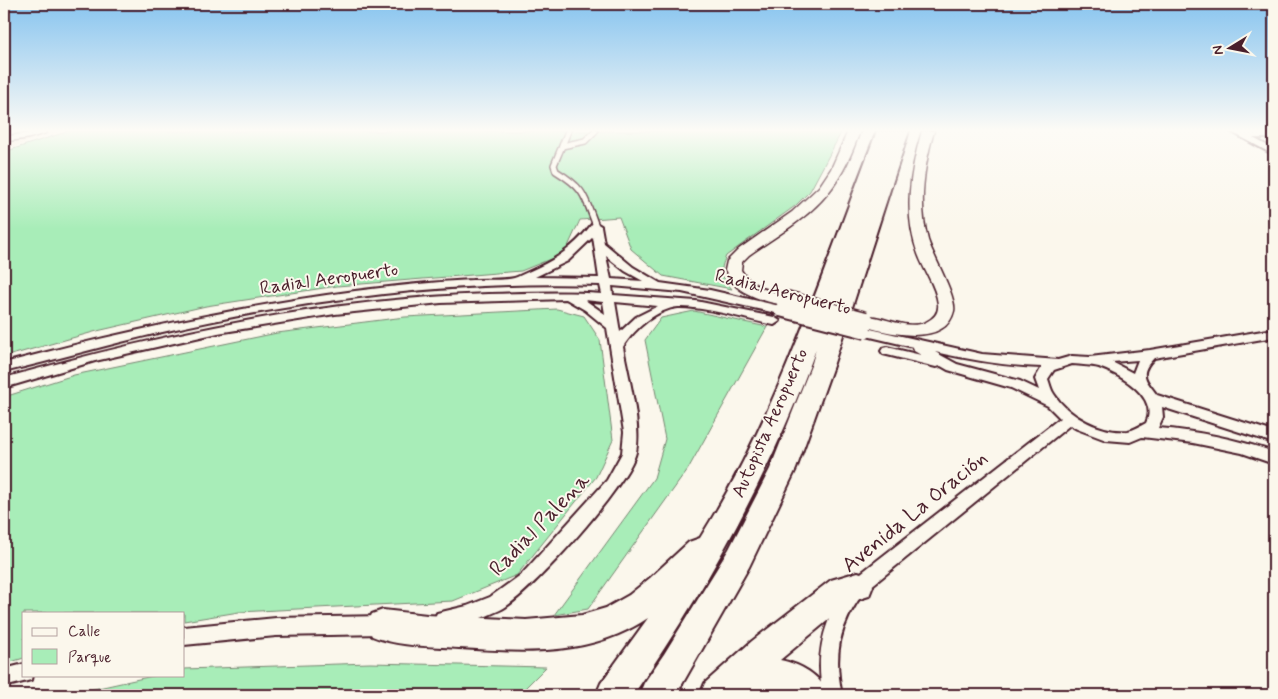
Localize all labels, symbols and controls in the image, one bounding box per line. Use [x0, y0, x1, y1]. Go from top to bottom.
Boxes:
north arrow [1206, 22, 1256, 72]
text: N [1209, 44, 1228, 56]
street label: Radial Aeropuerto [258, 257, 400, 301]
street label: Radial Aeropuerto [712, 263, 854, 321]
street label: Autopista Aeropuerto [726, 344, 814, 502]
street label: Avenida La Oración [836, 445, 994, 579]
street label: Radial Palena [484, 467, 597, 583]
legend [22, 612, 185, 676]
text: Calle [68, 622, 100, 642]
text: Parque [68, 648, 111, 668]

